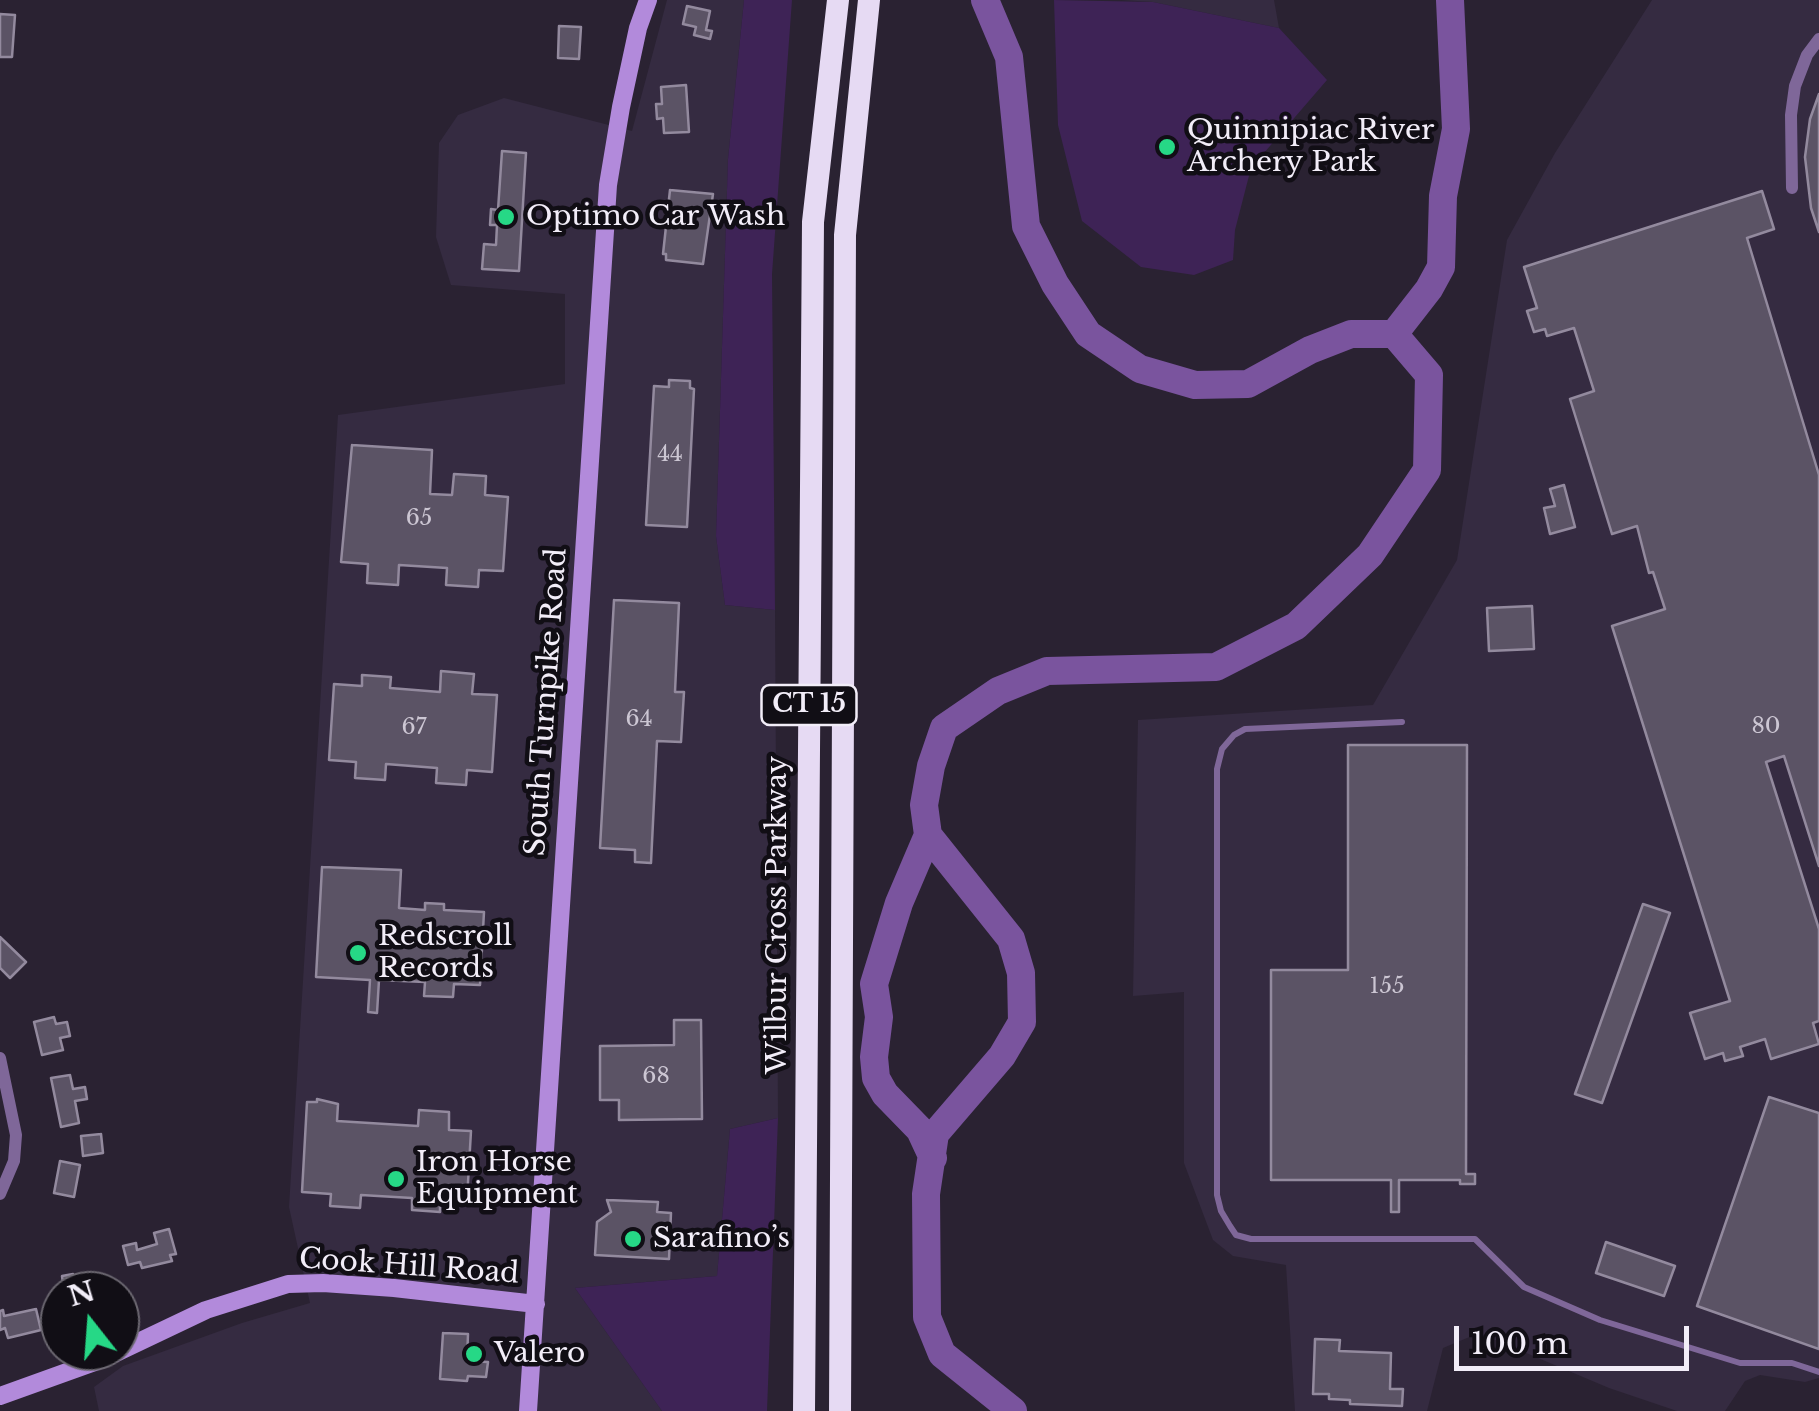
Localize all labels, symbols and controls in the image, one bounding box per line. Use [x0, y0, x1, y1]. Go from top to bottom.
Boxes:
place label: Quinnipiac River Archery Park [1187, 114, 1434, 180]
marker: Quinnipiac River Archery Park [1156, 136, 1178, 158]
place label: Optimo Car Wash [526, 200, 785, 234]
marker: Optimo Car Wash [495, 206, 517, 228]
house number: 44 [657, 442, 683, 468]
house number: 65 [406, 506, 432, 532]
street label: South Turnpike Road [519, 547, 575, 857]
road number: CT 15 [762, 685, 856, 725]
house number: 64 [625, 707, 653, 733]
house number: 80 [1751, 714, 1781, 740]
house number: 67 [401, 715, 427, 741]
street label: Wilbur Cross Parkway [761, 756, 795, 1074]
place label: Redscroll Records [378, 920, 512, 986]
marker: Redscroll Records [347, 942, 369, 964]
house number: 155 [1370, 974, 1404, 1000]
house number: 68 [642, 1064, 670, 1090]
place label: Iron Horse Equipment [416, 1146, 578, 1212]
marker: Iron Horse Equipment [385, 1168, 407, 1190]
place label: Sarafino’s [653, 1222, 790, 1256]
marker: Sarafino’s [622, 1228, 644, 1250]
street label: Cook Hill Road [298, 1243, 520, 1291]
north arrow [40, 1271, 140, 1371]
text: N [64, 1273, 99, 1314]
scale bar [1459, 1306, 1694, 1368]
text: 100 m [1471, 1325, 1568, 1362]
place label: Valero [494, 1337, 585, 1371]
marker: Valero [463, 1343, 485, 1365]

